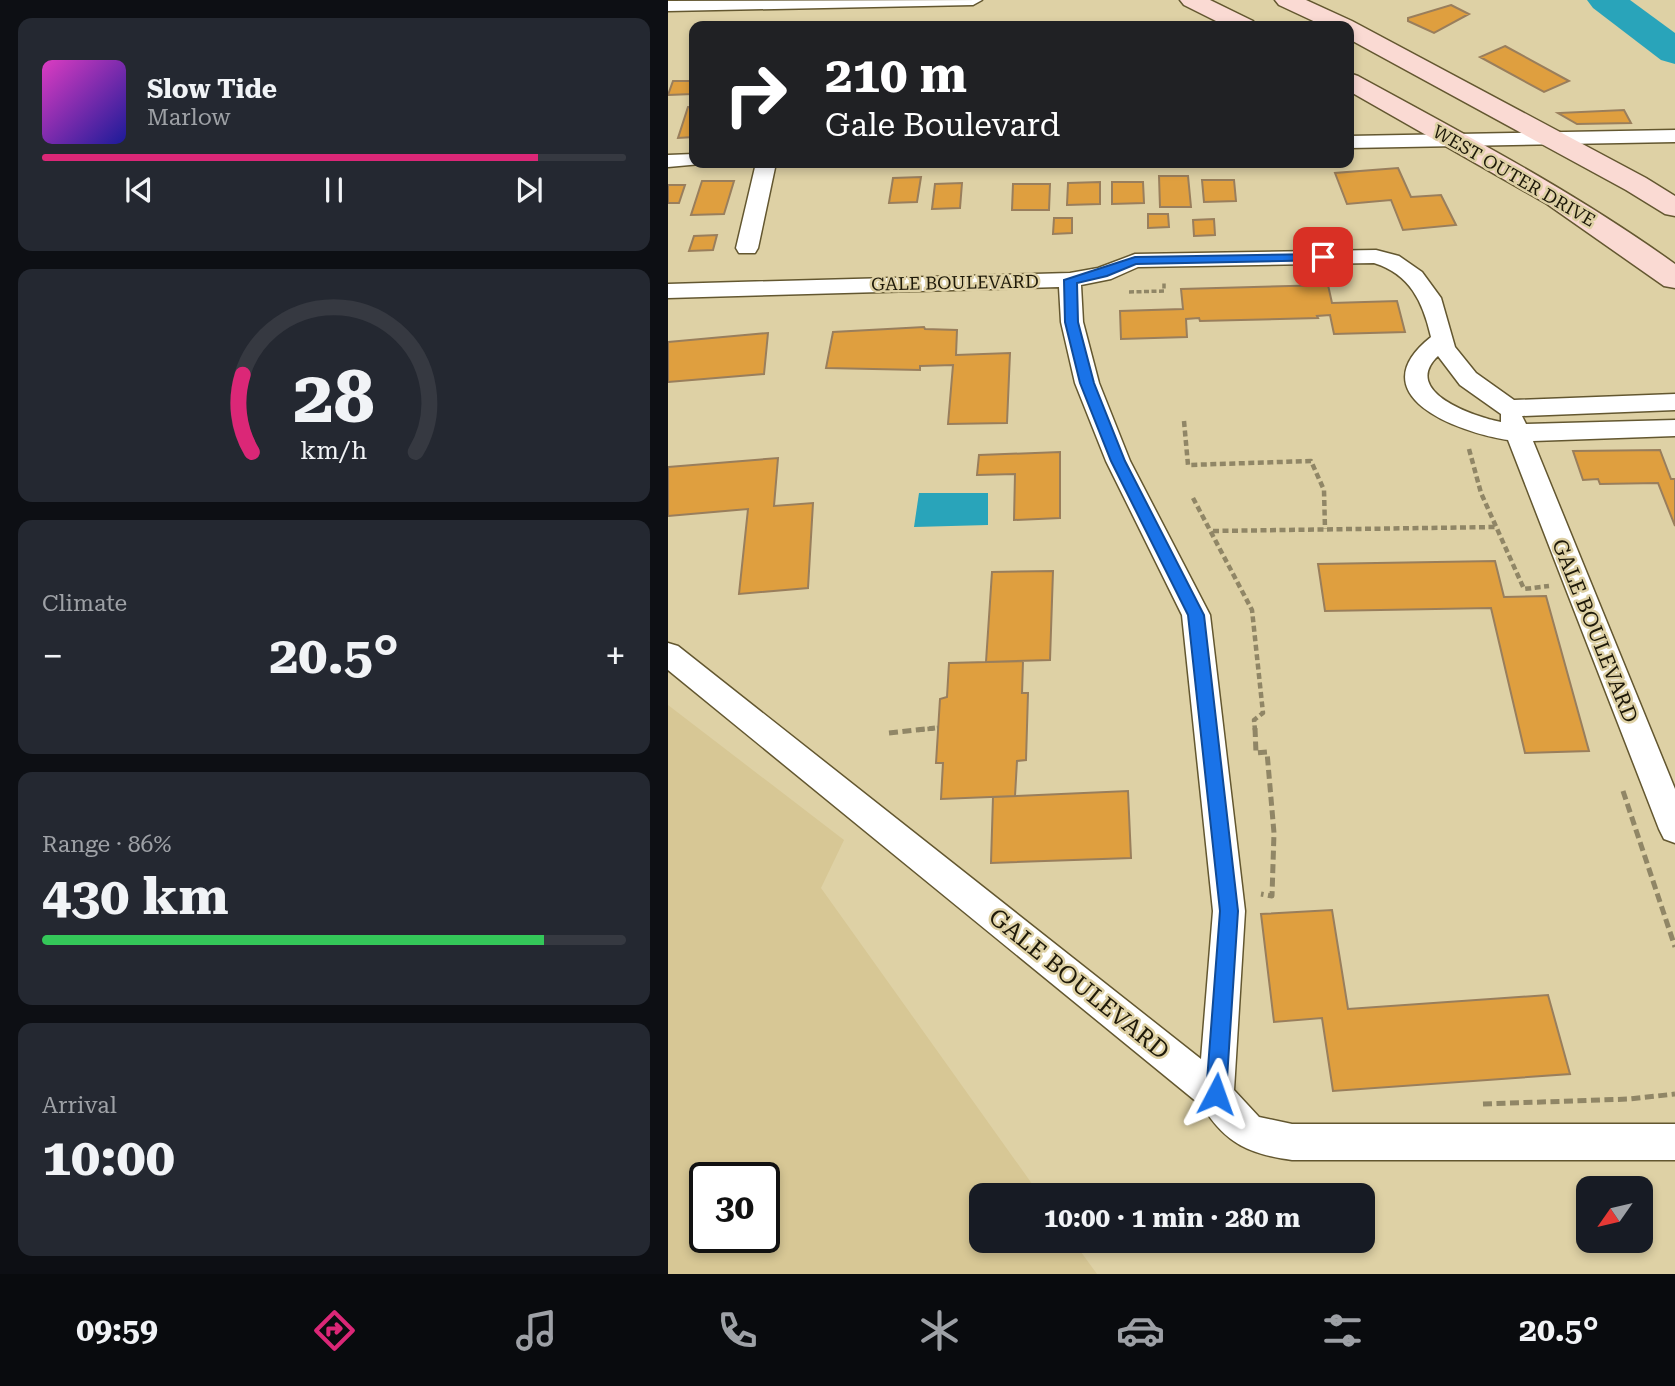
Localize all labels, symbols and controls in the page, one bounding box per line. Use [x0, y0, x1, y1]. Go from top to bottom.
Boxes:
text: 210 m [825, 47, 967, 104]
icon: right [710, 49, 801, 140]
text: Slow Tide [147, 74, 277, 104]
text: Marlow [147, 104, 230, 131]
text: Gale Boulevard [825, 106, 1060, 144]
street label: WEST OUTER DRIVE [1429, 120, 1599, 231]
icon: previous [120, 171, 158, 209]
icon: pause [315, 171, 353, 209]
icon: next [510, 171, 548, 209]
pin [1293, 227, 1353, 287]
icon: arrive [1304, 238, 1342, 276]
street label: GALE BOULEVARD [871, 271, 1039, 294]
text: 28 [293, 355, 375, 440]
text: km/h [301, 436, 367, 465]
street label: GALE BOULEVARD [1547, 536, 1643, 726]
text: Climate [42, 590, 127, 617]
text: 20.5° [269, 625, 399, 686]
text: − [42, 634, 63, 678]
text: + [605, 634, 626, 678]
text: Range · 86% [42, 831, 171, 858]
text: 430 km [42, 866, 229, 927]
street label: GALE BOULEVARD [983, 903, 1175, 1065]
position arrow [1179, 1057, 1253, 1131]
text: Arrival [42, 1092, 117, 1119]
text: 10:00 [42, 1127, 175, 1188]
speed limit sign: 30 [689, 1162, 780, 1253]
north arrow [1576, 1176, 1653, 1253]
map controls [1576, 1176, 1653, 1253]
text: 10:00 · 1 min · 280 m [1044, 1203, 1300, 1233]
icon: directions [310, 1306, 359, 1355]
icon: music [512, 1306, 561, 1355]
icon: phone [713, 1306, 762, 1355]
icon: climate [915, 1306, 964, 1355]
icon: car [1116, 1306, 1165, 1355]
icon: filters [1318, 1306, 1367, 1355]
text: 09:59 [76, 1311, 158, 1349]
text: 20.5° [1519, 1311, 1599, 1349]

